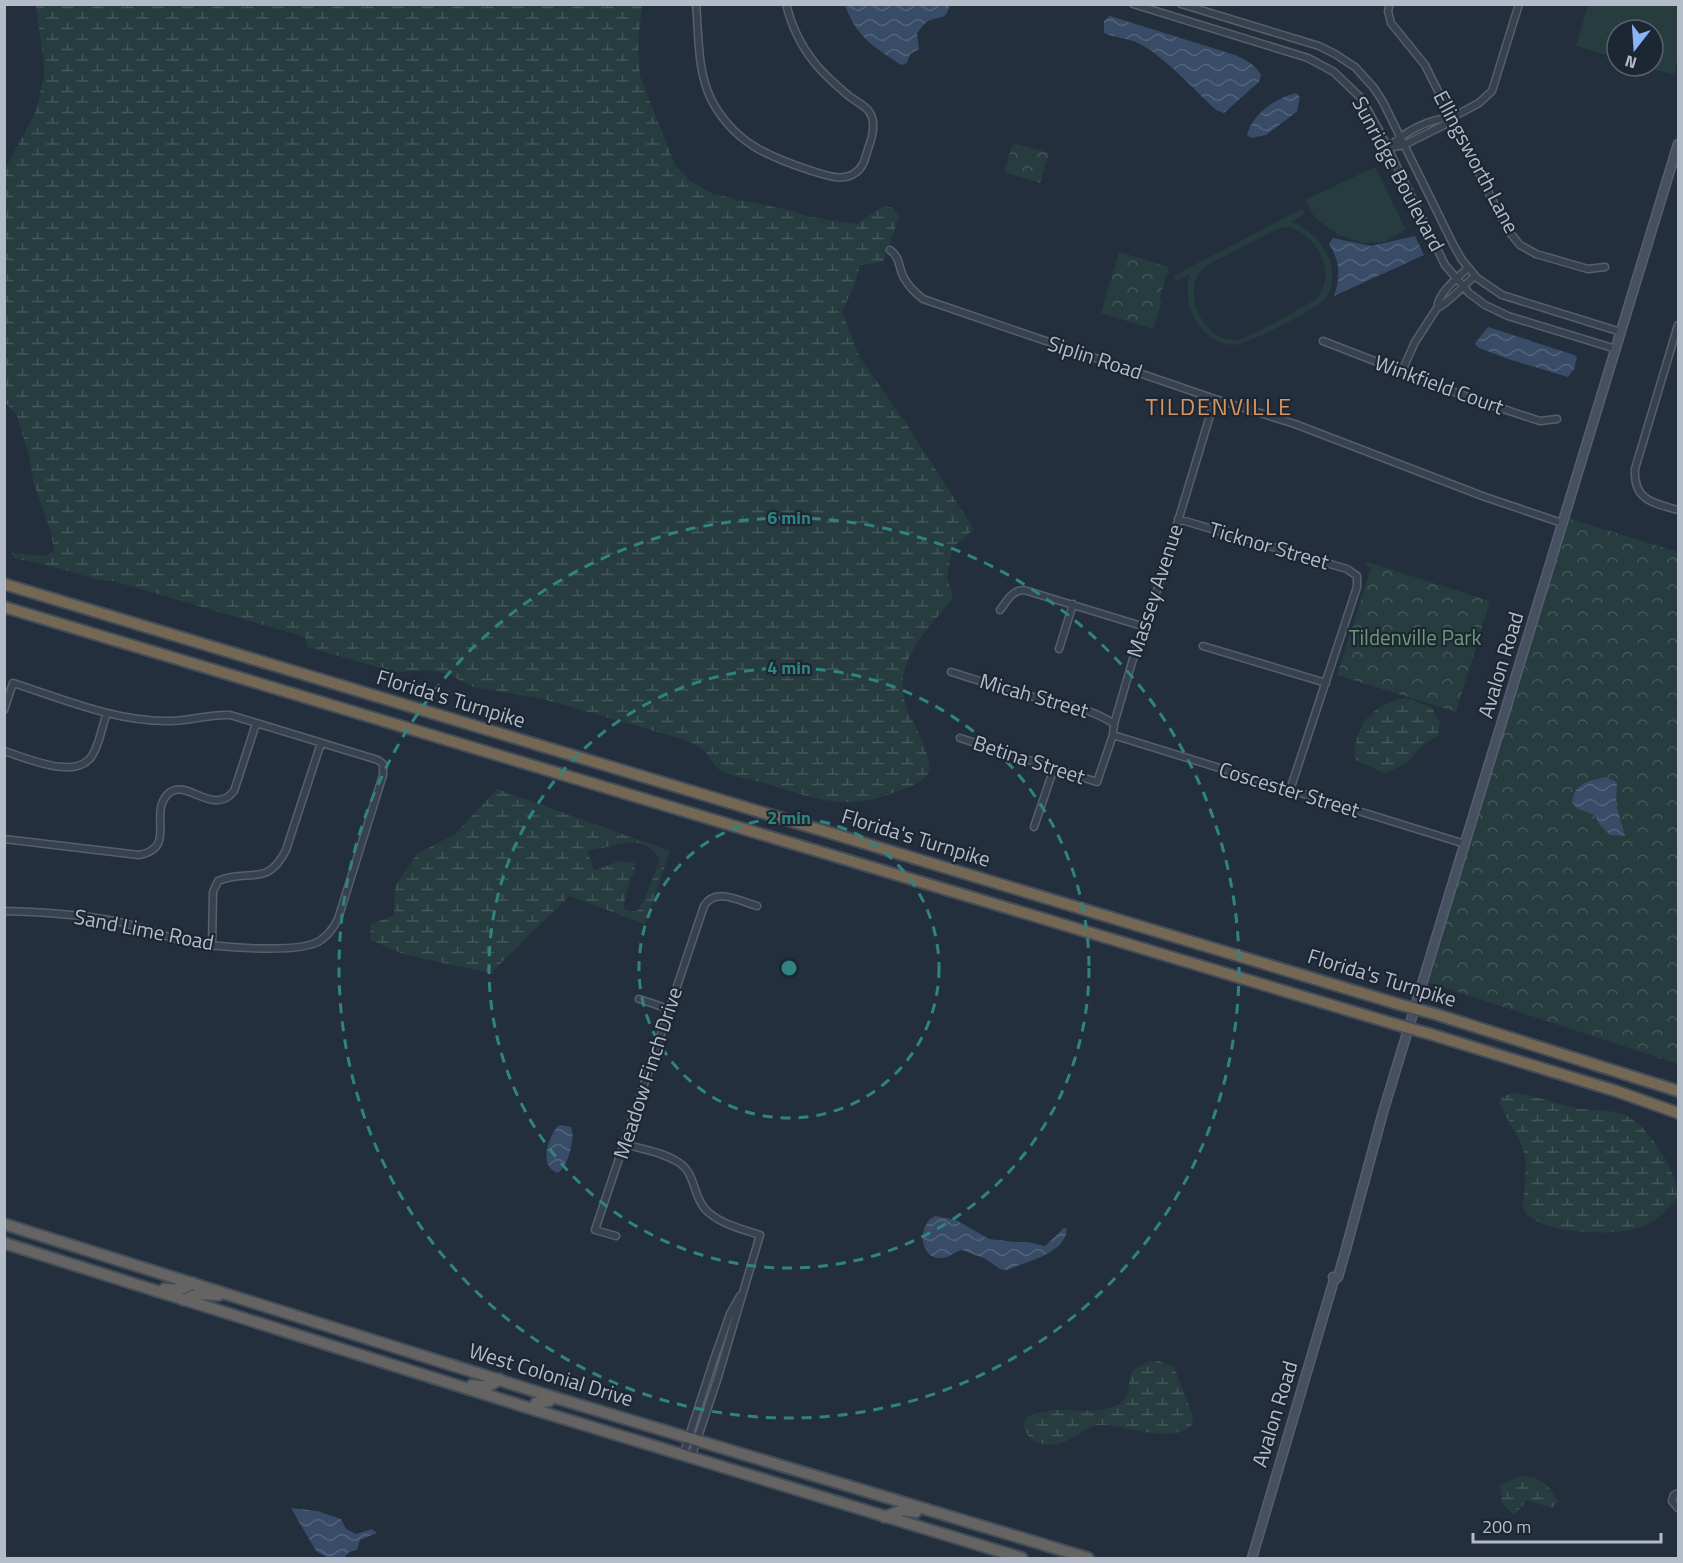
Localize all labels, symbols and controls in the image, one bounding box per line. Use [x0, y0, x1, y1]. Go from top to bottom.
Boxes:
north arrow [1605, 18, 1665, 78]
text: N [1622, 49, 1639, 75]
street label: Ellingsworth Lane [1426, 84, 1528, 239]
street label: Sunridge Boulevard [1344, 90, 1453, 257]
street label: Siplin Road [1044, 327, 1147, 387]
street label: Winkfield Court [1370, 346, 1509, 422]
district label: TILDENVILLE [1145, 388, 1293, 424]
text: 6 min [767, 504, 811, 531]
street label: Ticknor Street [1206, 513, 1334, 578]
street label: Massey Avenue [1117, 520, 1191, 662]
street label: Avalon Road [1469, 607, 1531, 722]
park label: Tildenville Park [1348, 621, 1482, 653]
text: 4 min [767, 654, 811, 681]
street label: Florida's Turnpike [373, 660, 530, 736]
street label: Micah Street [976, 664, 1093, 726]
street label: Betina Street [969, 726, 1090, 792]
street label: Coscester Street [1215, 752, 1364, 826]
street label: Florida's Turnpike [838, 799, 995, 875]
text: 2 min [767, 804, 811, 831]
street label: Sand Lime Road [72, 900, 217, 958]
street label: Florida's Turnpike [1304, 939, 1461, 1015]
centre of rings [779, 958, 799, 978]
street label: Meadow Finch Drive [604, 982, 690, 1163]
street label: West Colonial Drive [465, 1334, 638, 1414]
street label: Avalon Road [1243, 1356, 1305, 1471]
scale bar [1473, 1506, 1660, 1544]
text: 200 m [1482, 1513, 1531, 1540]

